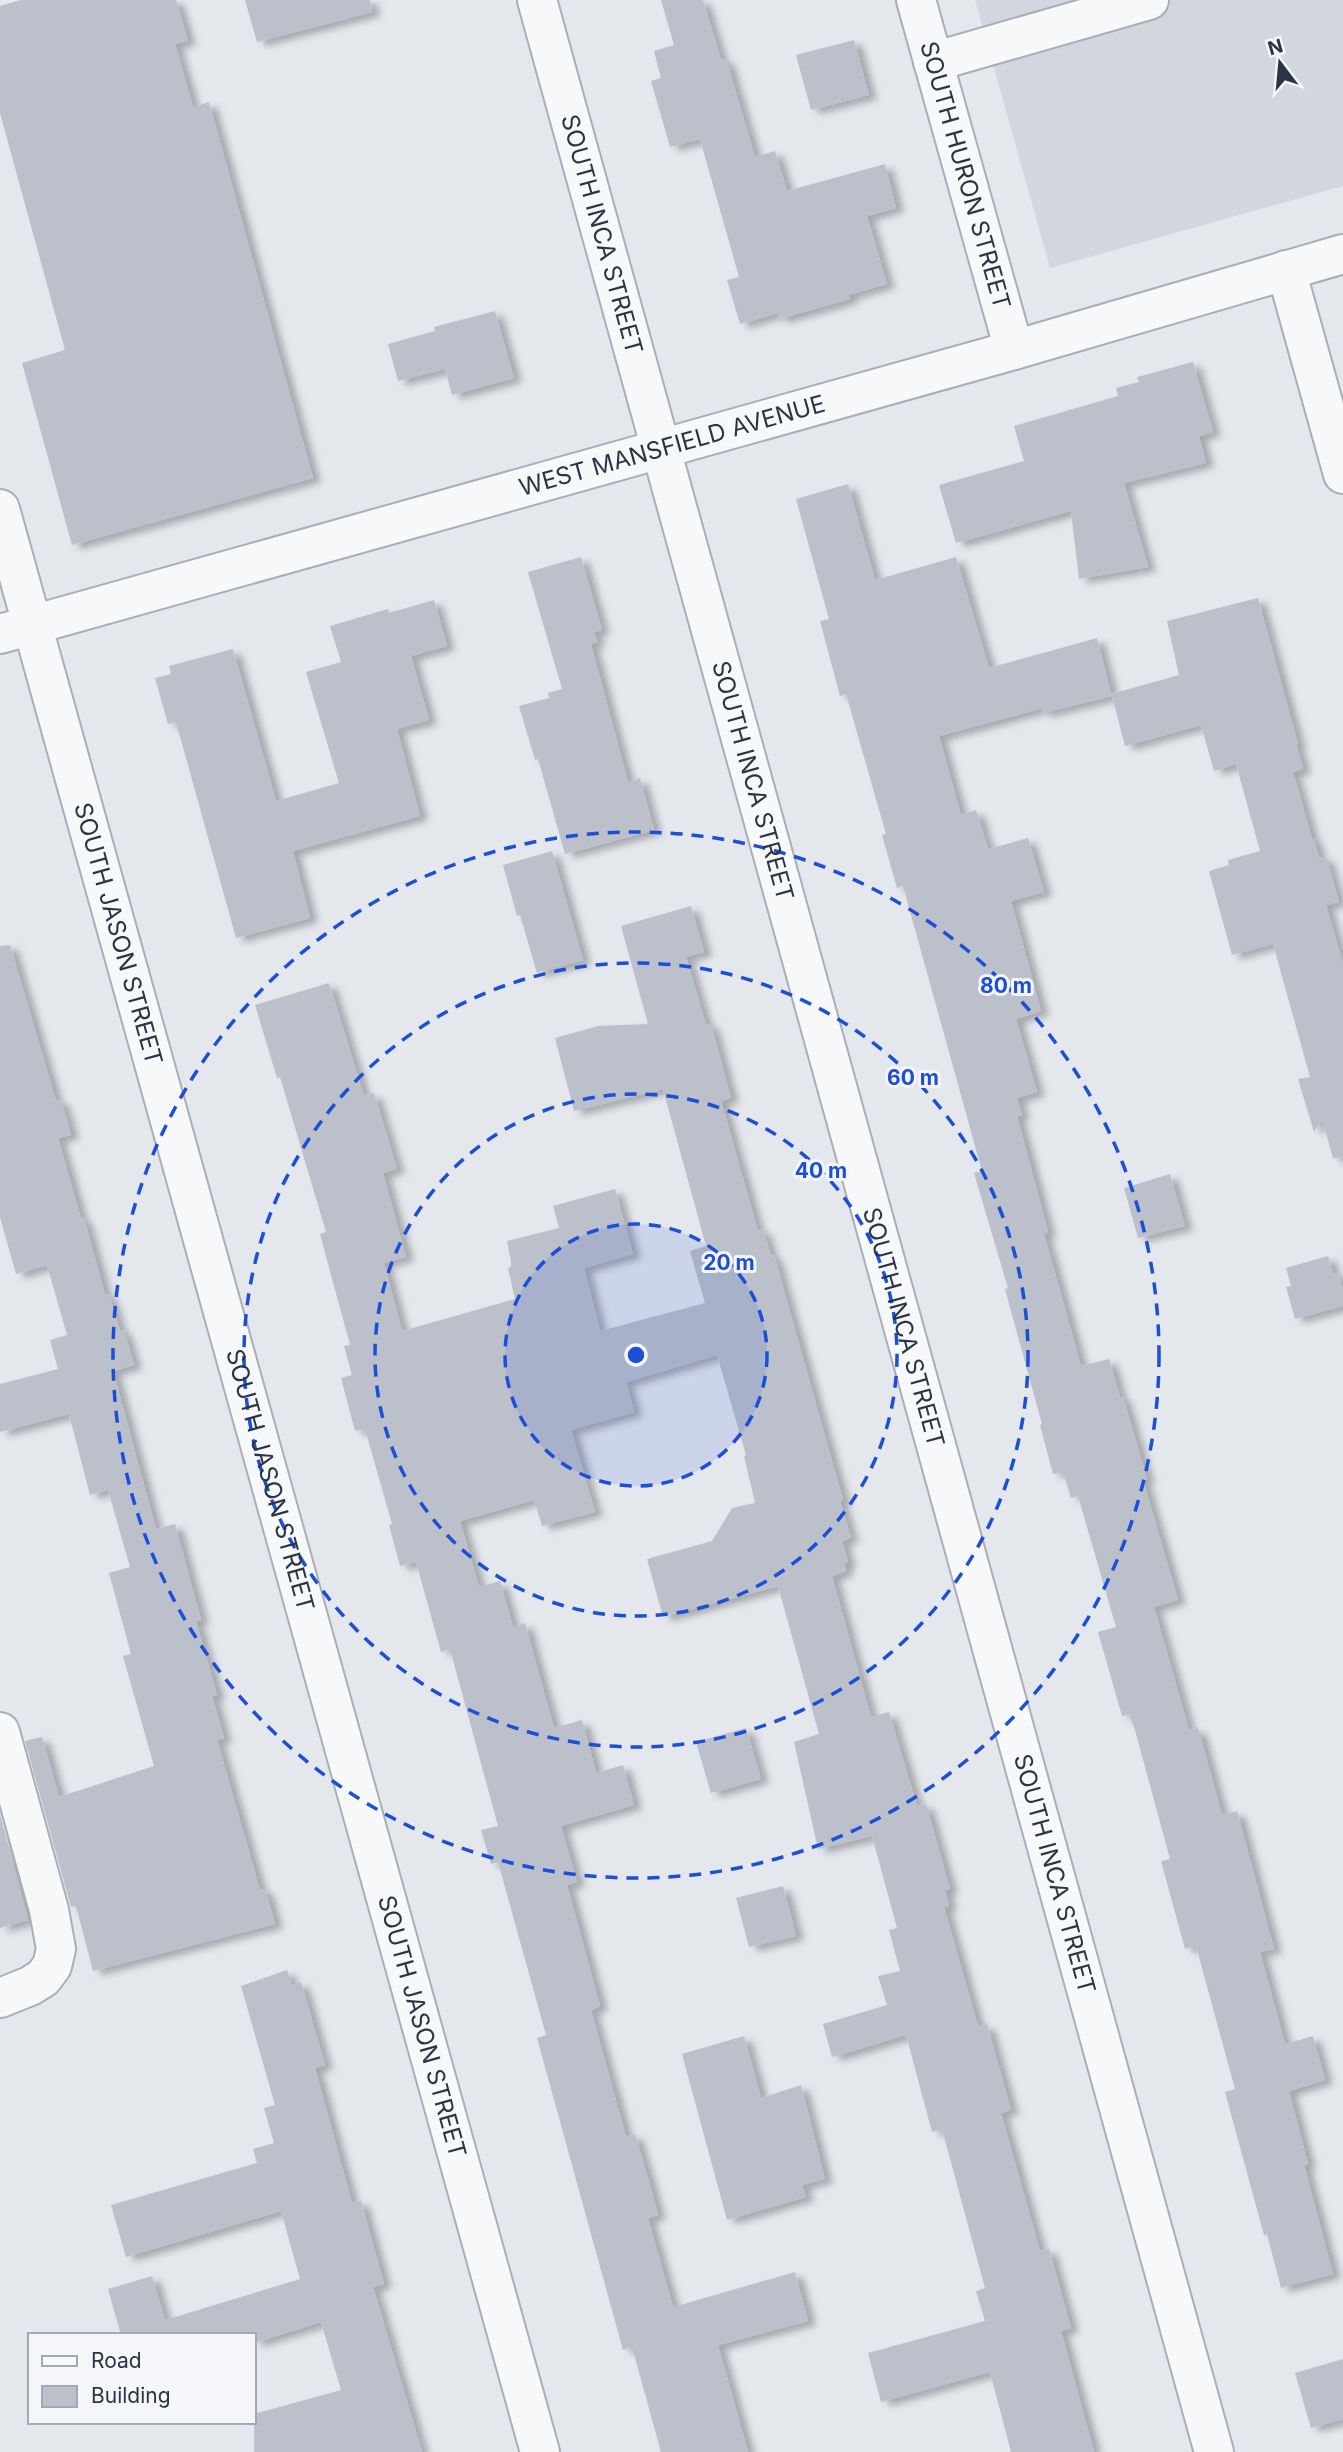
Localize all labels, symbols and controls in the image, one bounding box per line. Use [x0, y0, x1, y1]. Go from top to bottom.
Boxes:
north arrow [1245, 28, 1315, 98]
text: N [1265, 34, 1286, 60]
street label: SOUTH HURON STREET [914, 38, 1017, 312]
street label: SOUTH INCA STREET [555, 111, 649, 357]
street label: WEST MANSFIELD AVENUE [516, 389, 828, 502]
street label: SOUTH INCA STREET [706, 658, 800, 904]
street label: SOUTH JASON STREET [68, 799, 169, 1068]
text: 80 m [980, 973, 1032, 998]
text: 60 m [887, 1065, 939, 1090]
text: 40 m [795, 1158, 847, 1183]
street label: SOUTH INCA STREET [857, 1204, 951, 1450]
text: 20 m [703, 1250, 755, 1275]
centre of rings [624, 1343, 648, 1367]
street label: SOUTH JASON STREET [220, 1346, 321, 1614]
street label: SOUTH INCA STREET [1008, 1751, 1102, 1997]
street label: SOUTH JASON STREET [372, 1892, 472, 2161]
legend [28, 2333, 256, 2424]
text: Road [91, 2348, 142, 2373]
text: Building [91, 2383, 171, 2408]

